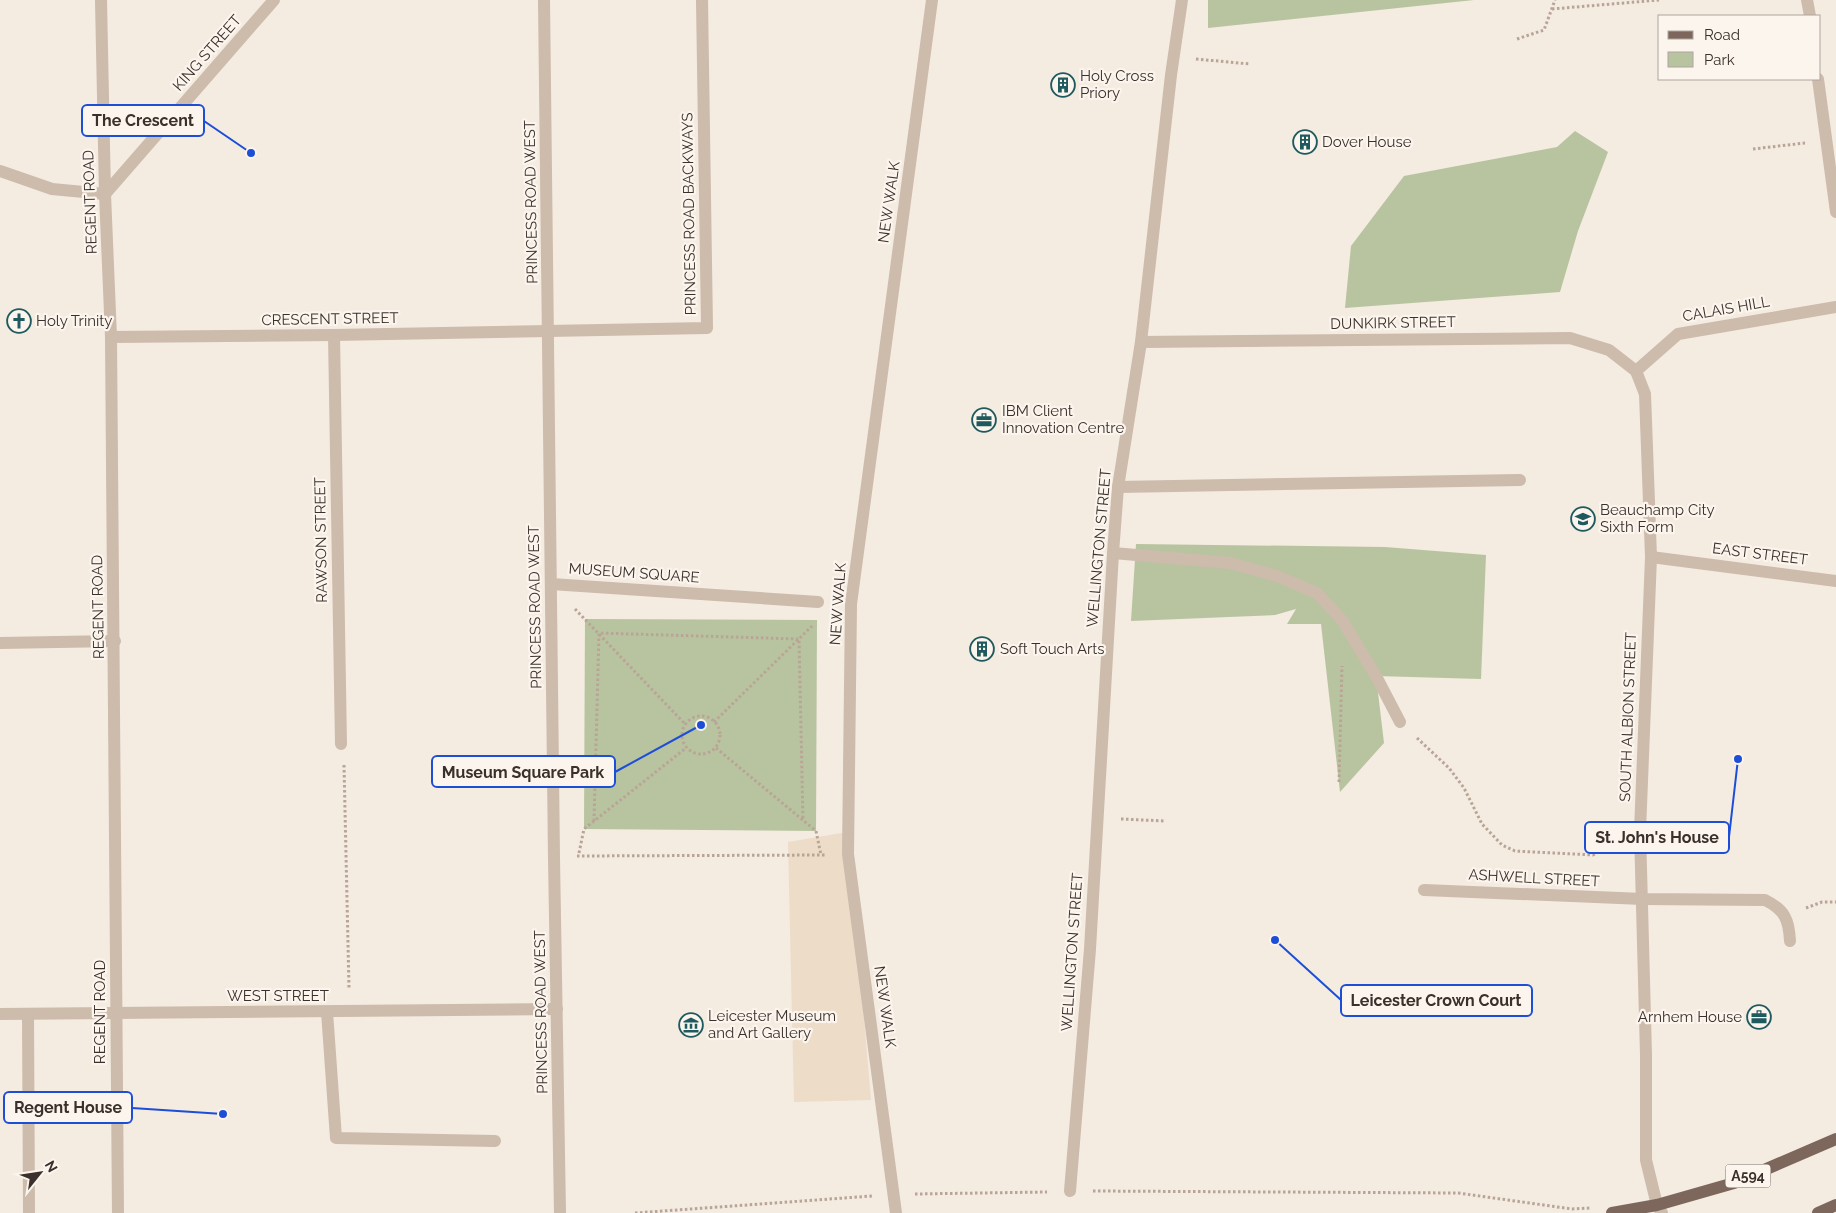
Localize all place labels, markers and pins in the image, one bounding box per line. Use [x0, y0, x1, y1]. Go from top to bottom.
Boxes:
place label: Holy Cross Priory [1080, 67, 1154, 102]
building icon: Holy Cross Priory [1050, 72, 1076, 98]
callout: The Crescent [82, 105, 204, 136]
building icon: Dover House [1292, 129, 1318, 155]
place label: Dover House [1322, 133, 1412, 151]
church icon: Holy Trinity [6, 308, 32, 334]
place label: Holy Trinity [36, 312, 112, 330]
place label: IBM Client Innovation Centre [1002, 402, 1124, 437]
office icon: IBM Client Innovation Centre [971, 407, 997, 433]
place label: Beauchamp City Sixth Form [1600, 501, 1715, 536]
school or university icon: Beauchamp City Sixth Form [1570, 506, 1596, 532]
building icon: Soft Touch Arts [969, 636, 995, 662]
place label: Soft Touch Arts [1000, 640, 1105, 658]
callout: Museum Square Park [432, 756, 615, 787]
callout: St. John's House [1585, 822, 1729, 853]
callout: Leicester Crown Court [1341, 985, 1532, 1016]
office icon: Arnhem House [1746, 1004, 1772, 1030]
place label: Leicester Museum and Art Gallery [708, 1007, 836, 1042]
place label: Arnhem House [1638, 1008, 1742, 1026]
museum icon: Leicester Museum and Art Gallery [678, 1012, 704, 1038]
callout: Regent House [4, 1092, 132, 1123]

